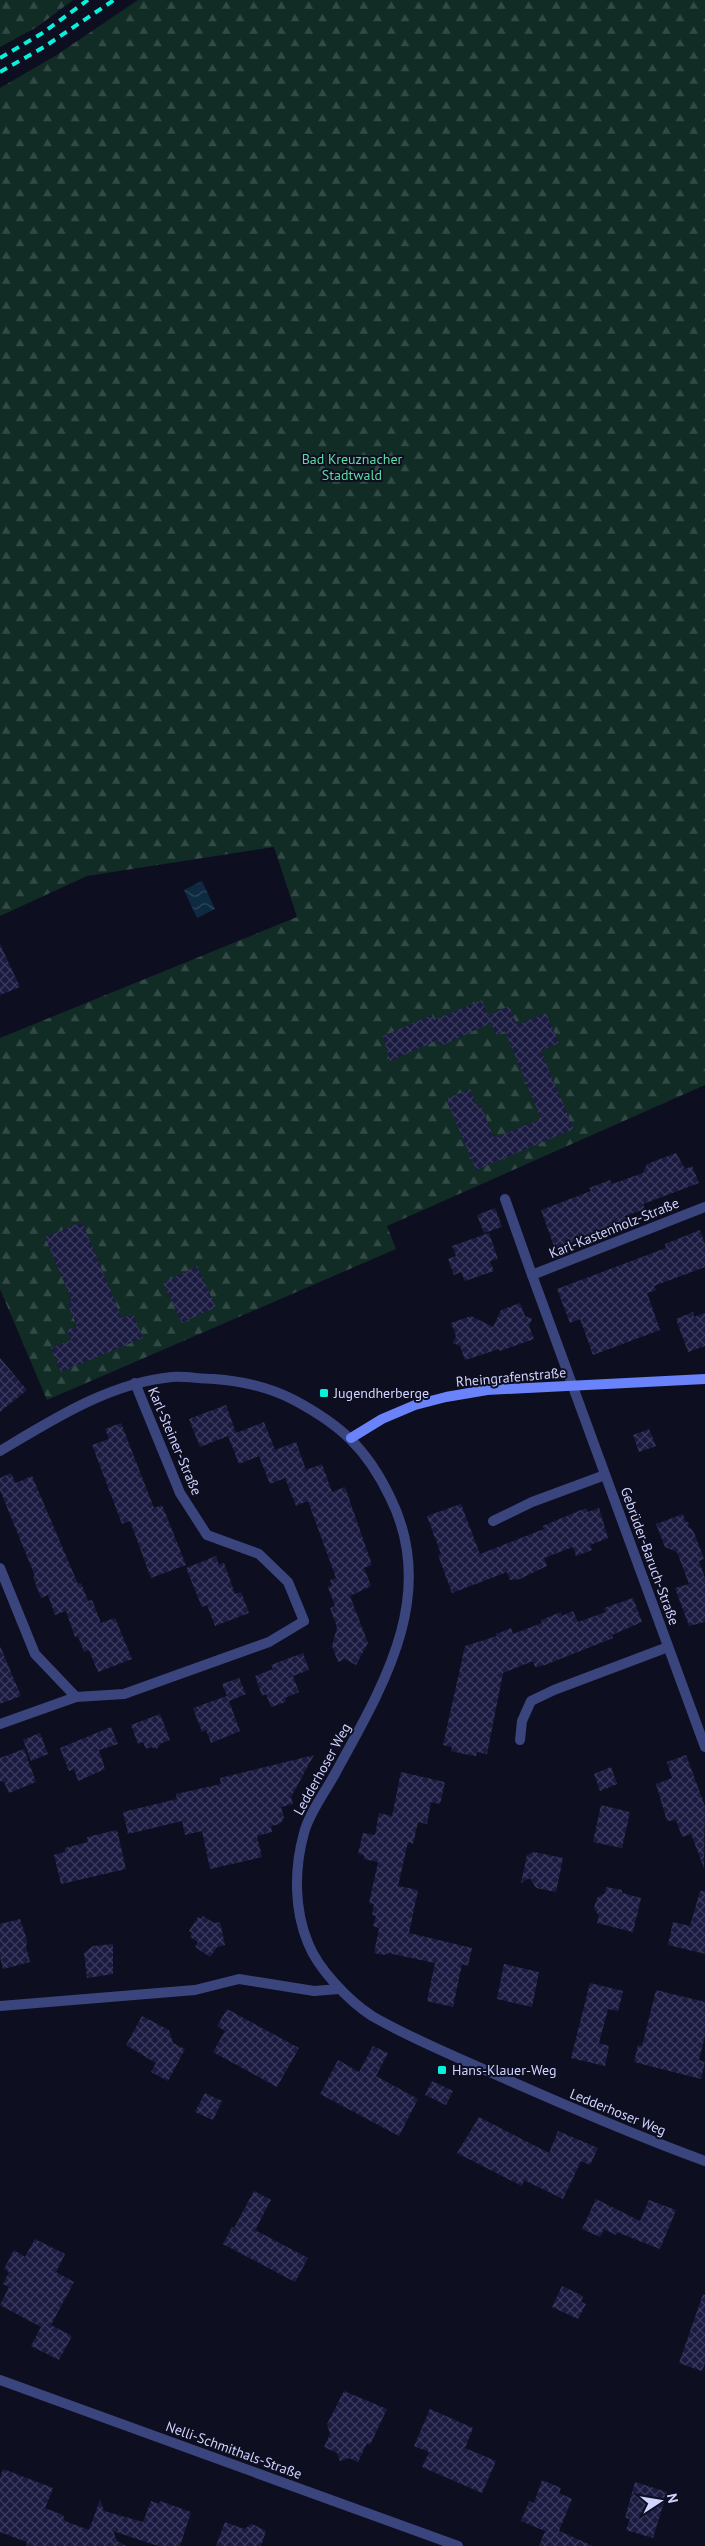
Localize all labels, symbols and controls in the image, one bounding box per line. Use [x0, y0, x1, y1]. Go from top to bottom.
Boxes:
park label: Bad Kreuznacher Stadtwald [302, 450, 403, 484]
street label: Karl-Kastenholz-Straße [546, 1194, 682, 1262]
street label: Rheingrafenstraße [455, 1363, 567, 1391]
street label: Karl-Steiner-Straße [144, 1384, 206, 1498]
place label: Jugendherberge [333, 1384, 429, 1402]
marker: Jugendherberge [318, 1387, 330, 1399]
street label: Gebrüder-Baruch-Straße [617, 1484, 683, 1628]
street label: Ledderhoser Weg [289, 1720, 355, 1818]
place label: Hans-Klauer-Weg [452, 2061, 556, 2079]
marker: Hans-Klauer-Weg [436, 2064, 448, 2076]
street label: Ledderhoser Weg [567, 2084, 669, 2140]
street label: Nelli-Schmithals-Straße [163, 2417, 305, 2483]
north arrow [635, 2476, 685, 2526]
text: N [663, 2492, 682, 2505]

